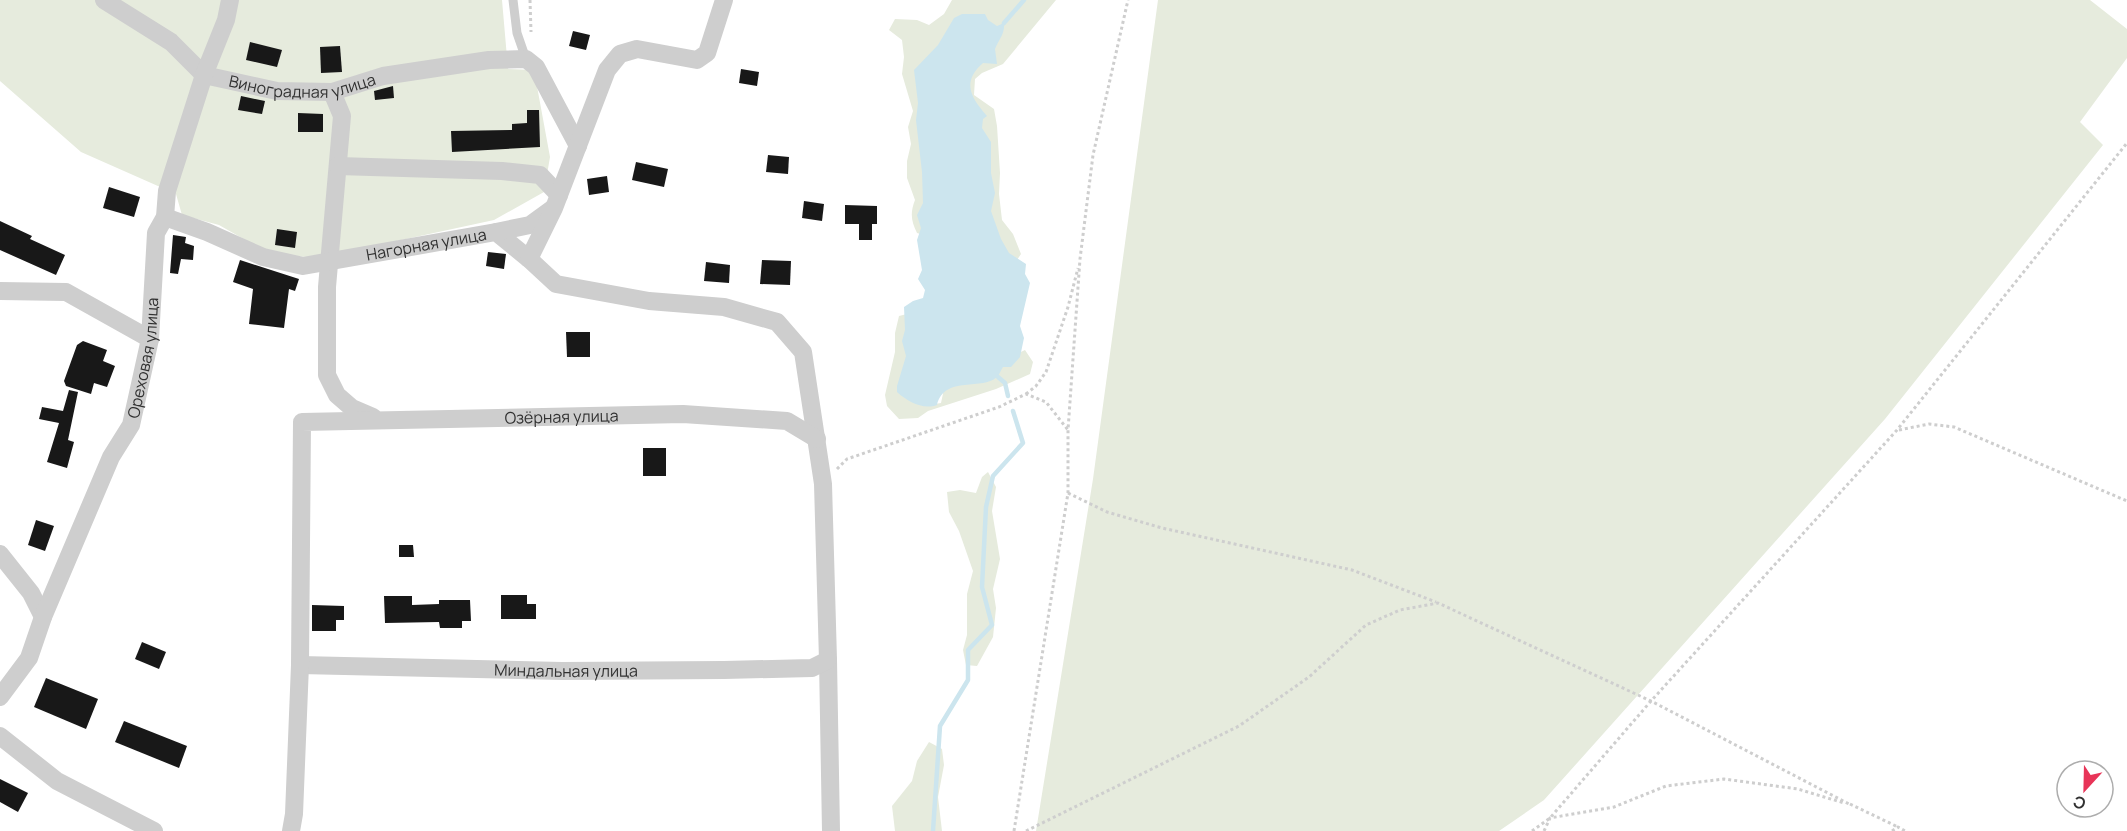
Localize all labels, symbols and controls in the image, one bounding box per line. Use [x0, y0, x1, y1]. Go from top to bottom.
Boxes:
street label: Виноградная улица [227, 68, 378, 103]
street label: Нагорная улица [364, 223, 488, 266]
street label: Ореховая улица [122, 297, 163, 420]
street label: Озёрная улица [504, 404, 619, 429]
street label: Миндальная улица [494, 658, 638, 682]
north arrow [2055, 759, 2115, 819]
text: С [2070, 790, 2089, 815]

